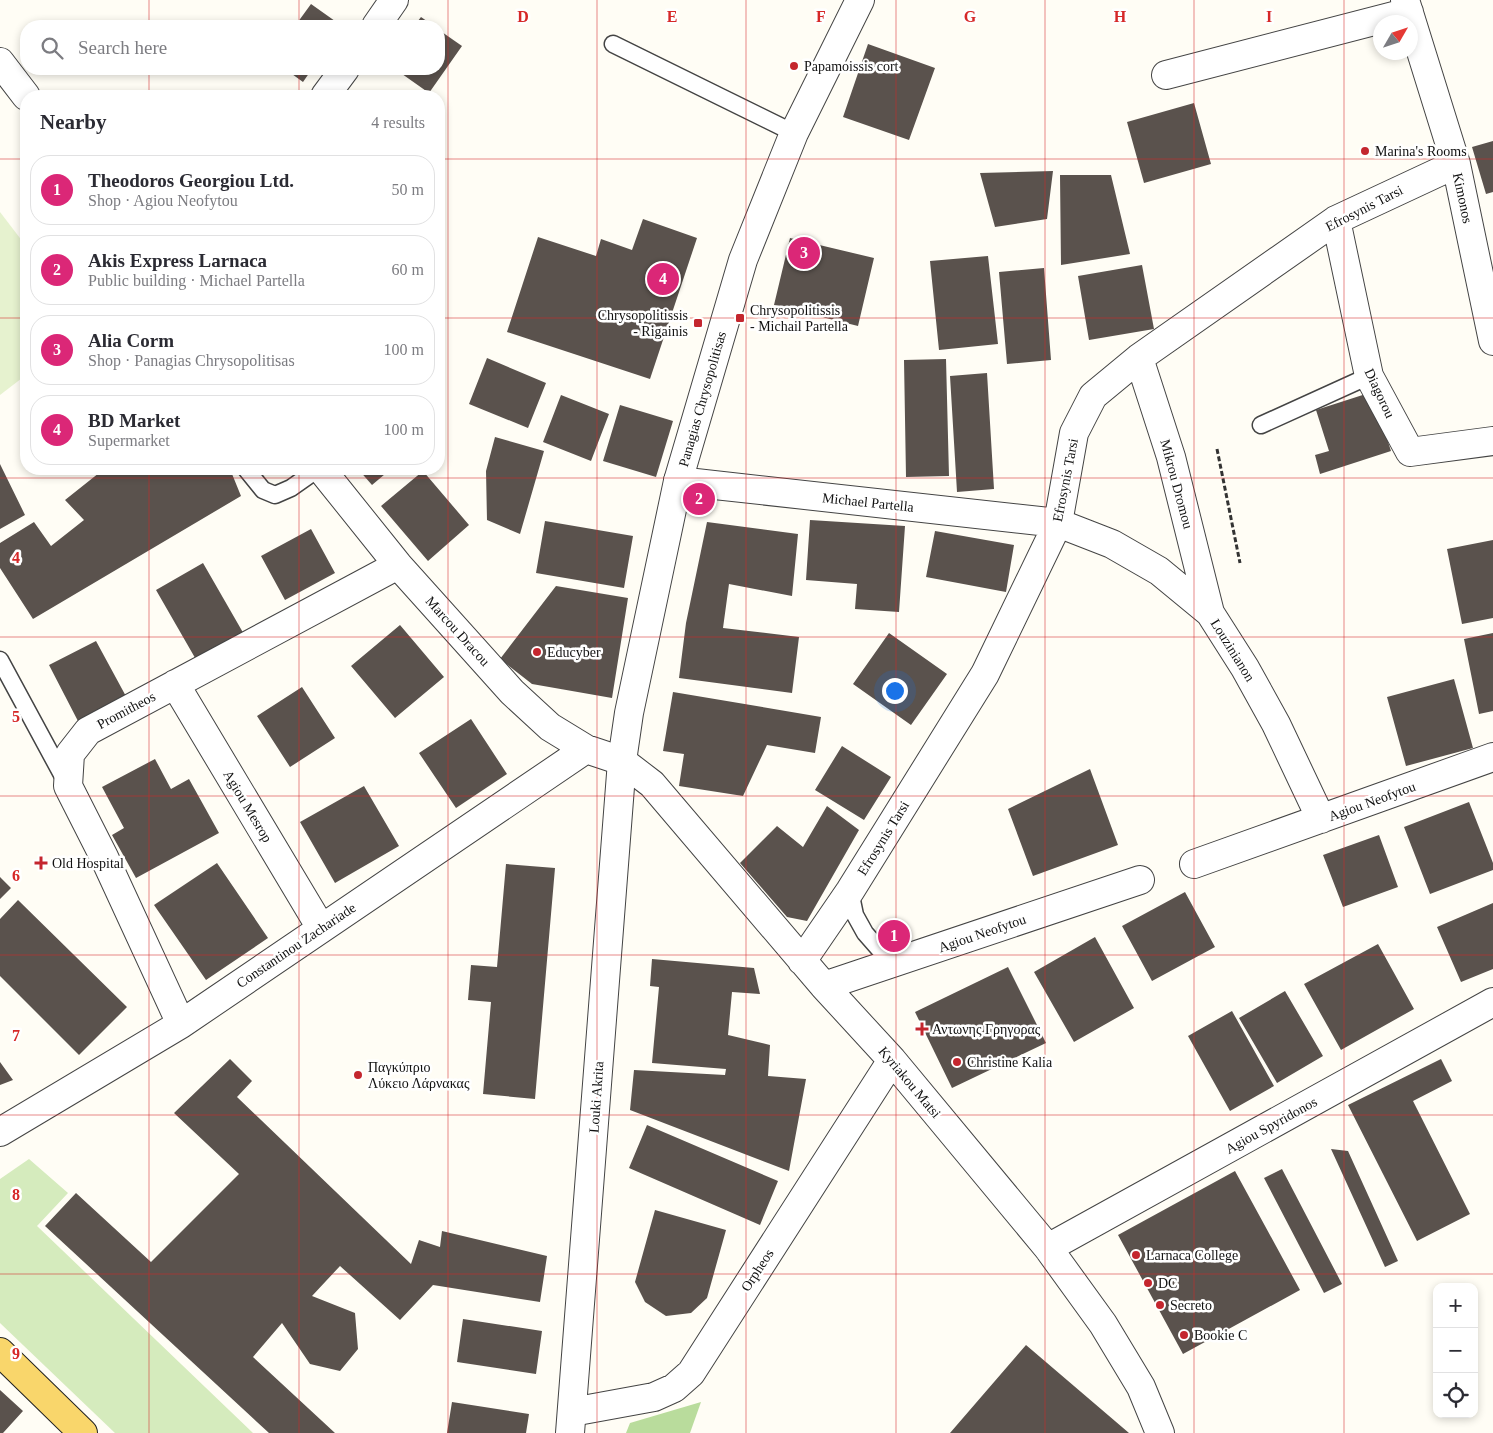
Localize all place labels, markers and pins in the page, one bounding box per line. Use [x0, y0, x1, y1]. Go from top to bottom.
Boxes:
place label: Papamoissis cort [804, 59, 899, 74]
marker: Papamoissis cort [788, 60, 800, 72]
place label: Marina's Rooms [1375, 144, 1467, 159]
marker: Marina's Rooms [1359, 145, 1371, 157]
pin: 3 [788, 234, 820, 272]
pin: 4 [647, 260, 679, 298]
place label: Chrysopolitissis - Michail Partella [750, 303, 849, 334]
place label: Chrysopolitissis - Rigainis [598, 308, 688, 339]
marker: Chrysopolitissis - Michail Partella [734, 312, 746, 324]
marker: Chrysopolitissis - Rigainis [692, 317, 704, 329]
pin: 2 [683, 480, 715, 518]
place label: Educyber [547, 645, 601, 660]
marker: Educyber [531, 646, 543, 658]
marker: Old Hospital [34, 856, 48, 870]
place label: Old Hospital [52, 856, 124, 871]
pin: 1 [878, 917, 910, 955]
place label: Αντωνης Γρηγορας [932, 1022, 1041, 1037]
marker: Αντωνης Γρηγορας [916, 1023, 928, 1035]
place label: Christine Kalia [967, 1055, 1053, 1070]
marker: Christine Kalia [951, 1056, 963, 1068]
place label: Παγκύπριο Λύκειο Λάρνακας [368, 1060, 470, 1091]
marker: Παγκύπριο Λύκειο Λάρνακας [352, 1069, 364, 1081]
place label: Larnaca College [1146, 1248, 1238, 1263]
marker: Larnaca College [1130, 1249, 1142, 1261]
place label: DC [1158, 1276, 1177, 1291]
marker: DC [1142, 1277, 1154, 1289]
place label: Secreto [1170, 1298, 1212, 1313]
marker: Secreto [1154, 1299, 1166, 1311]
place label: Bookie C [1194, 1328, 1247, 1343]
marker: Bookie C [1178, 1329, 1190, 1341]

